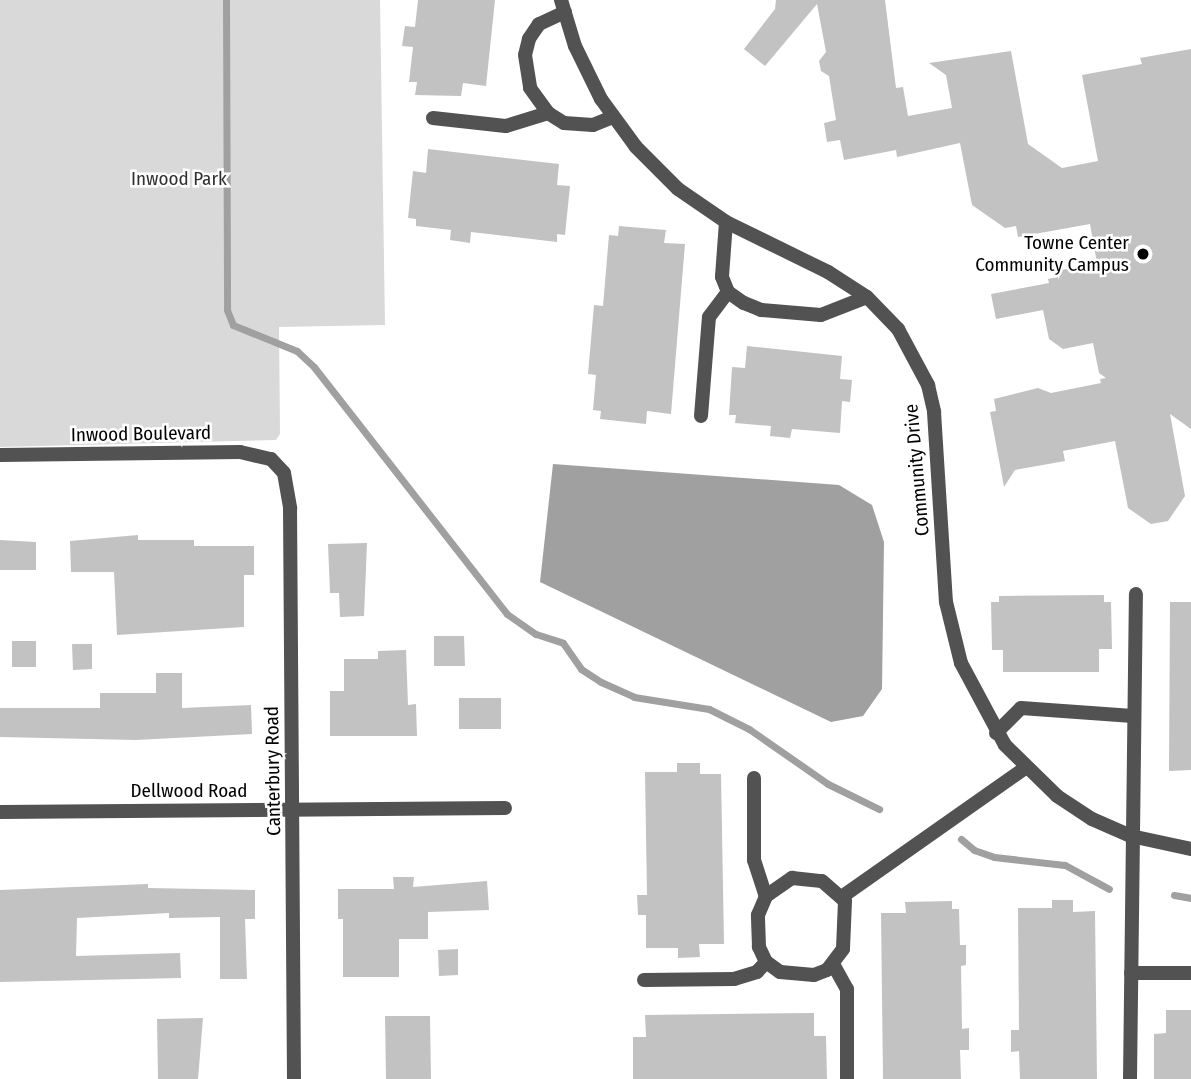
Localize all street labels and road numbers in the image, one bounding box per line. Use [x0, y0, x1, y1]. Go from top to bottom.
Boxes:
street label: Community Drive [900, 403, 934, 537]
street label: Inwood Boulevard [71, 421, 211, 447]
street label: Canterbury Road [260, 706, 286, 836]
street label: Dellwood Road [131, 780, 247, 802]

